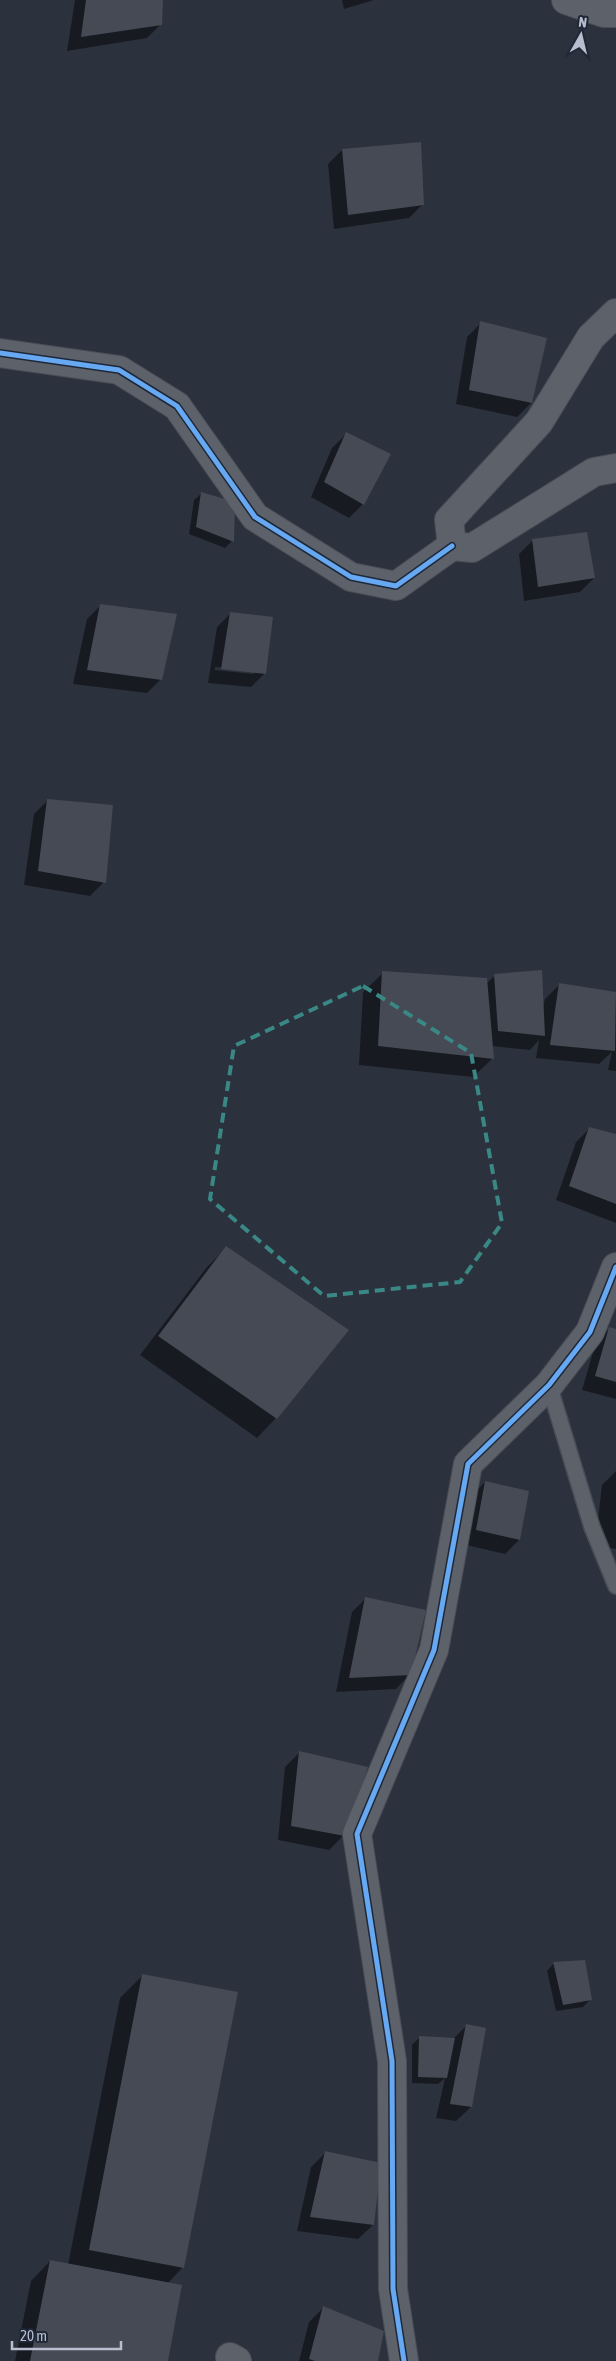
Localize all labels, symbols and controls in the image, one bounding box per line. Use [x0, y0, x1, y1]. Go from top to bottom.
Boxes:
north arrow [556, 10, 606, 60]
text: N [578, 14, 588, 31]
scale bar [12, 2318, 121, 2350]
text: 20 m [20, 2327, 47, 2344]

